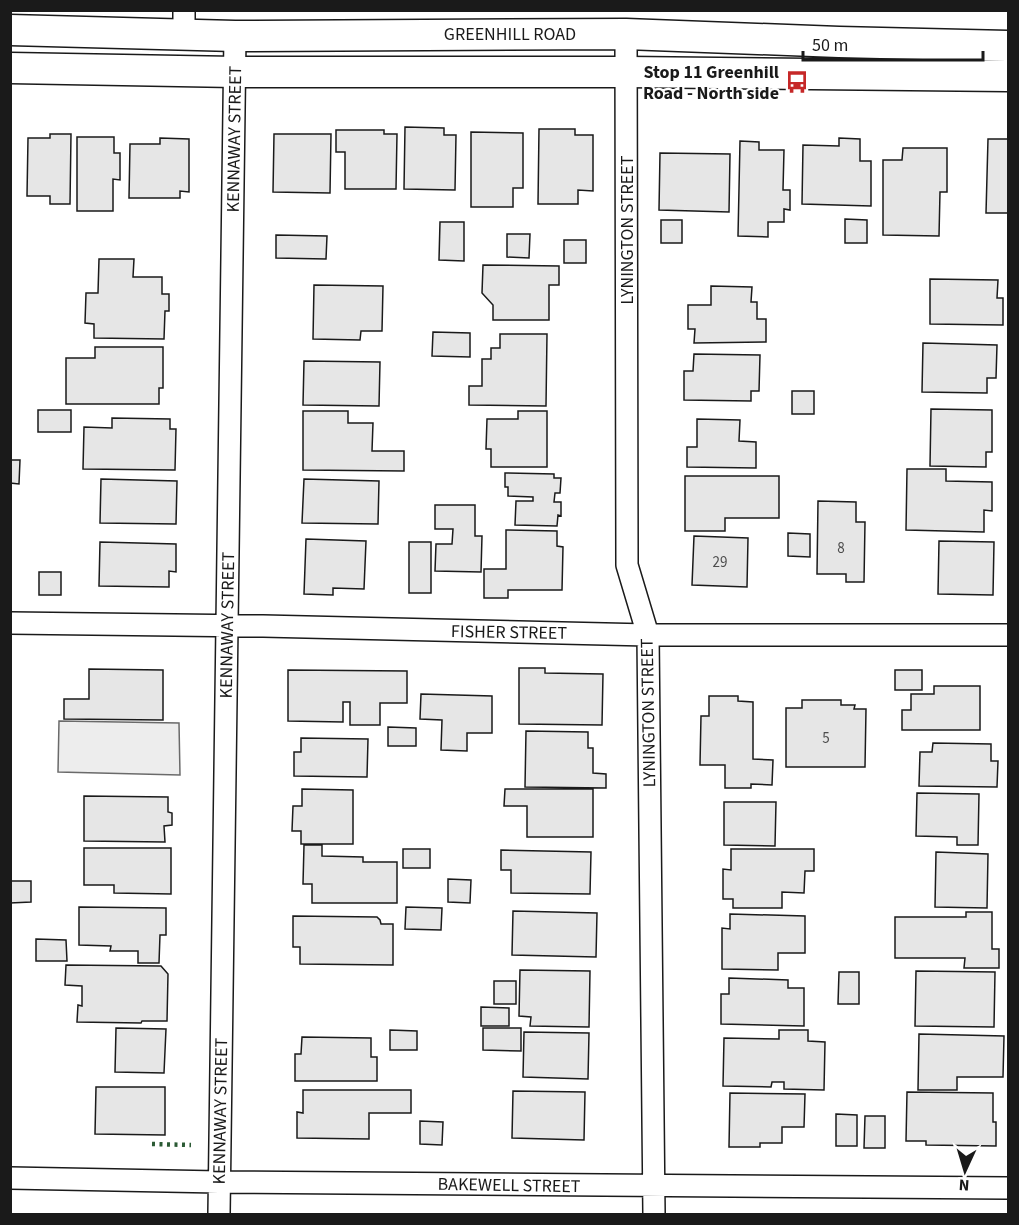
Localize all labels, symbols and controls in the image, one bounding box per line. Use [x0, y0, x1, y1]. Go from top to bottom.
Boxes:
street label: GREENHILL ROAD [444, 22, 576, 47]
scale bar [803, 24, 983, 62]
text: 50 m [812, 33, 848, 58]
place label: Stop 11 Greenhill Road - North side [643, 60, 779, 106]
street label: KENNAWAY STREET [221, 65, 248, 213]
bus stop icon: Stop 11 Greenhill Road - North side [784, 69, 810, 95]
street label: LYNINGTON STREET [615, 155, 640, 304]
house number: 8 [837, 538, 845, 559]
street label: KENNAWAY STREET [214, 551, 241, 699]
house number: 29 [713, 552, 727, 573]
street label: FISHER STREET [451, 619, 568, 646]
street label: LYNINGTON STREET [635, 638, 662, 788]
house number: 5 [822, 728, 830, 749]
street label: KENNAWAY STREET [207, 1037, 234, 1185]
north arrow [935, 1141, 995, 1201]
street label: BAKEWELL STREET [437, 1172, 581, 1199]
text: N [958, 1174, 970, 1196]

